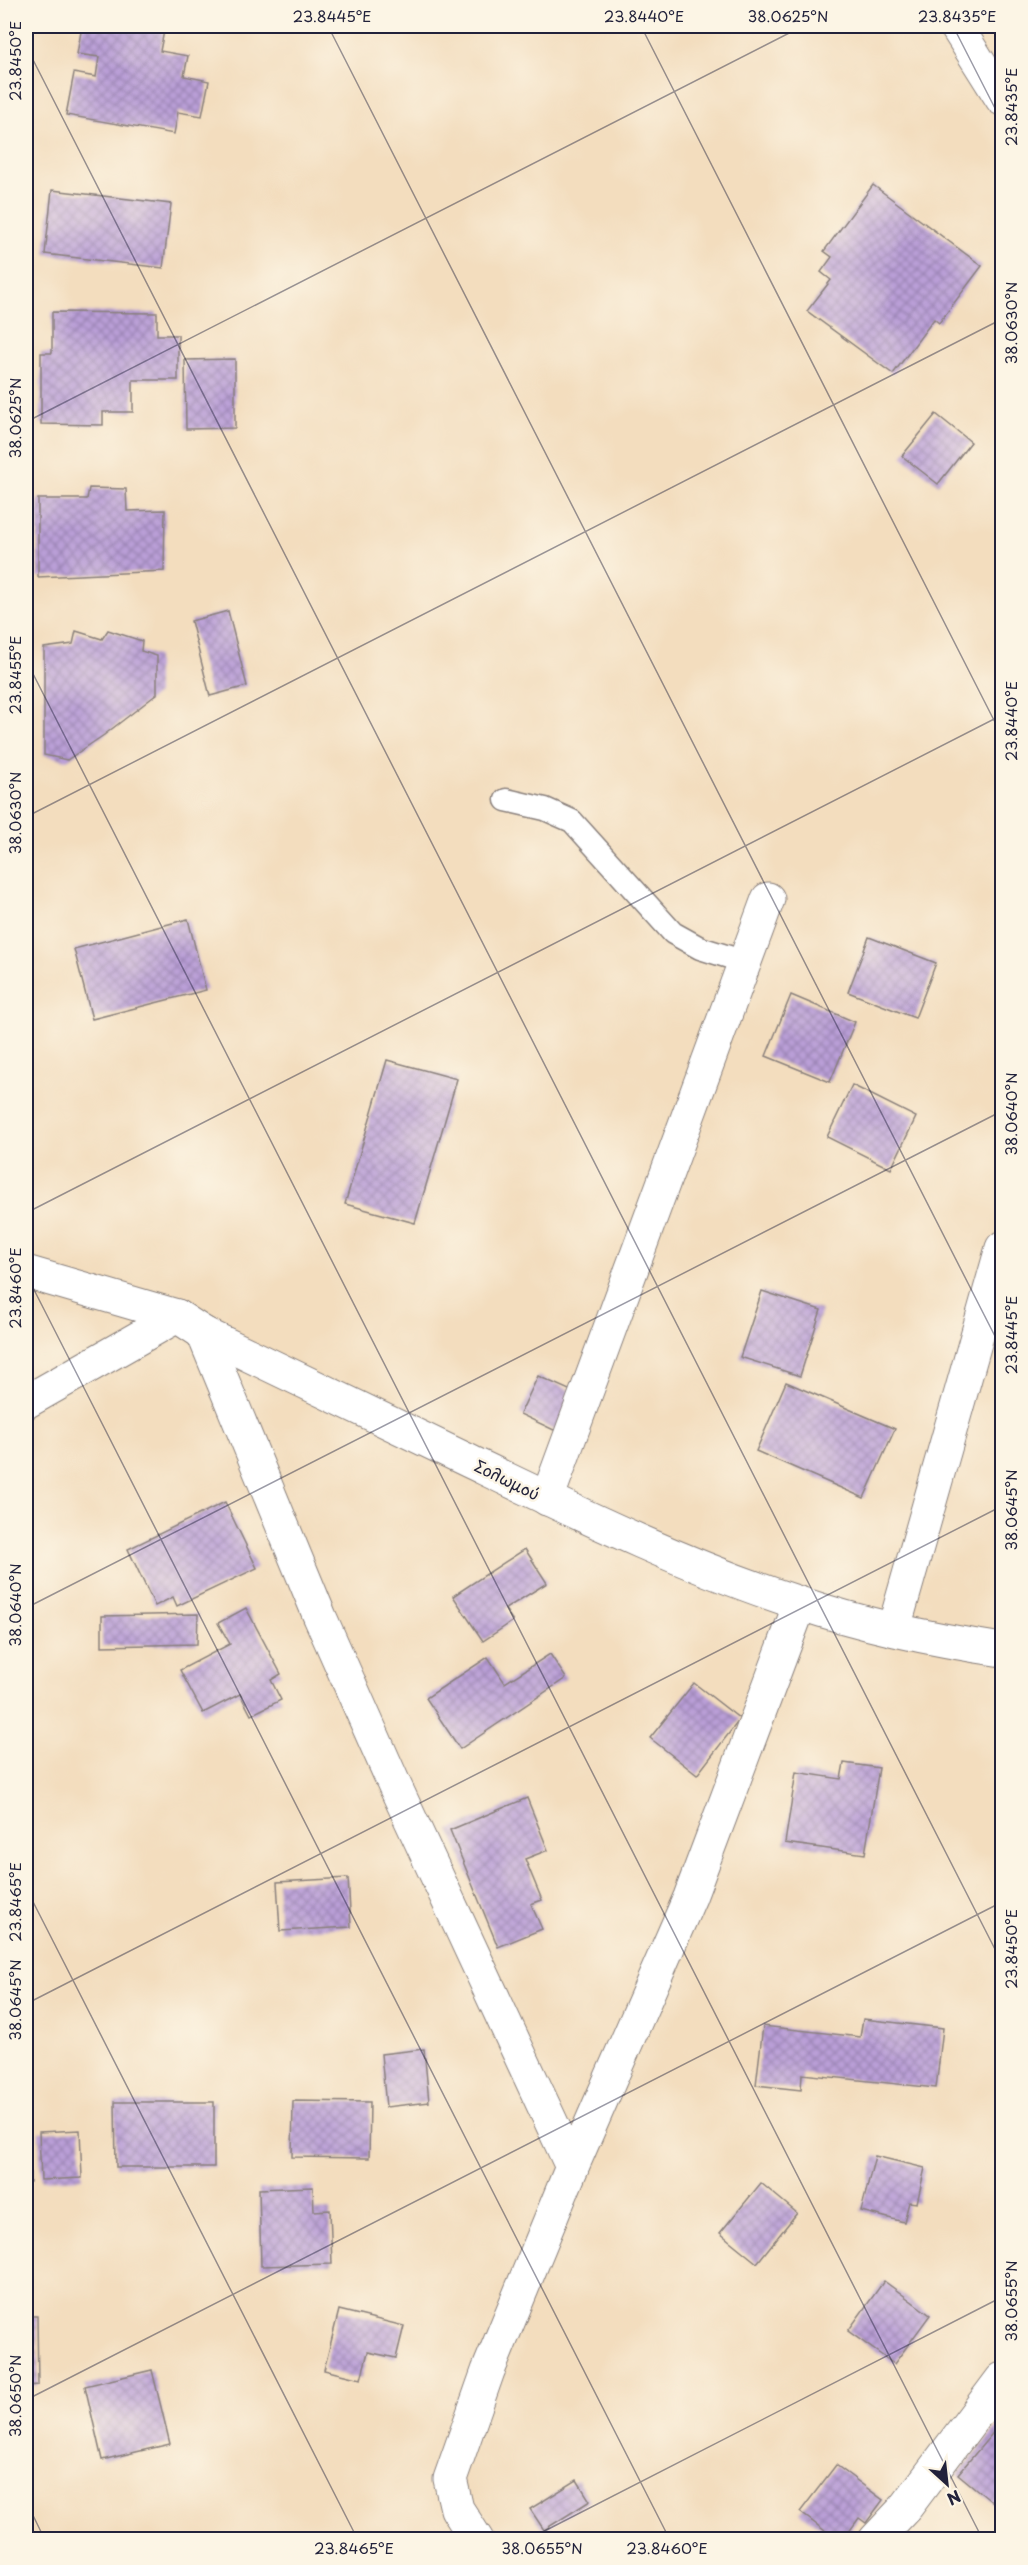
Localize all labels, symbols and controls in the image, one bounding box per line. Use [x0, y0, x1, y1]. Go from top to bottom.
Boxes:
text: 23.8445°E [292, 4, 372, 27]
text: 23.8440°E [604, 4, 684, 27]
text: 38.0625°N [748, 4, 828, 27]
text: 23.8435°E [918, 4, 996, 27]
text: 23.8450°E [3, 21, 26, 101]
text: 23.8435°E [999, 68, 1022, 146]
text: 38.0630°N [999, 281, 1022, 365]
text: 38.0625°N [3, 378, 26, 458]
text: 23.8455°E [3, 636, 26, 714]
text: 23.8440°E [999, 681, 1022, 761]
text: 38.0630°N [3, 771, 26, 855]
text: 38.0640°N [999, 1072, 1022, 1156]
text: 23.8460°E [3, 1247, 26, 1329]
text: 23.8445°E [999, 1295, 1022, 1375]
street label: Σολωμού [471, 1453, 544, 1505]
text: 38.0645°N [999, 1469, 1022, 1551]
text: 38.0640°N [3, 1563, 26, 1647]
text: 23.8465°E [3, 1862, 26, 1942]
text: 23.8450°E [999, 1909, 1022, 1989]
text: 38.0645°N [3, 1959, 26, 2041]
text: 38.0655°N [999, 2260, 1022, 2342]
text: 38.0650°N [3, 2355, 26, 2437]
north arrow [917, 2454, 977, 2514]
text: N [943, 2485, 965, 2512]
text: 23.8465°E [314, 2536, 394, 2559]
text: 38.0655°N [501, 2536, 583, 2559]
text: 23.8460°E [626, 2536, 708, 2559]

